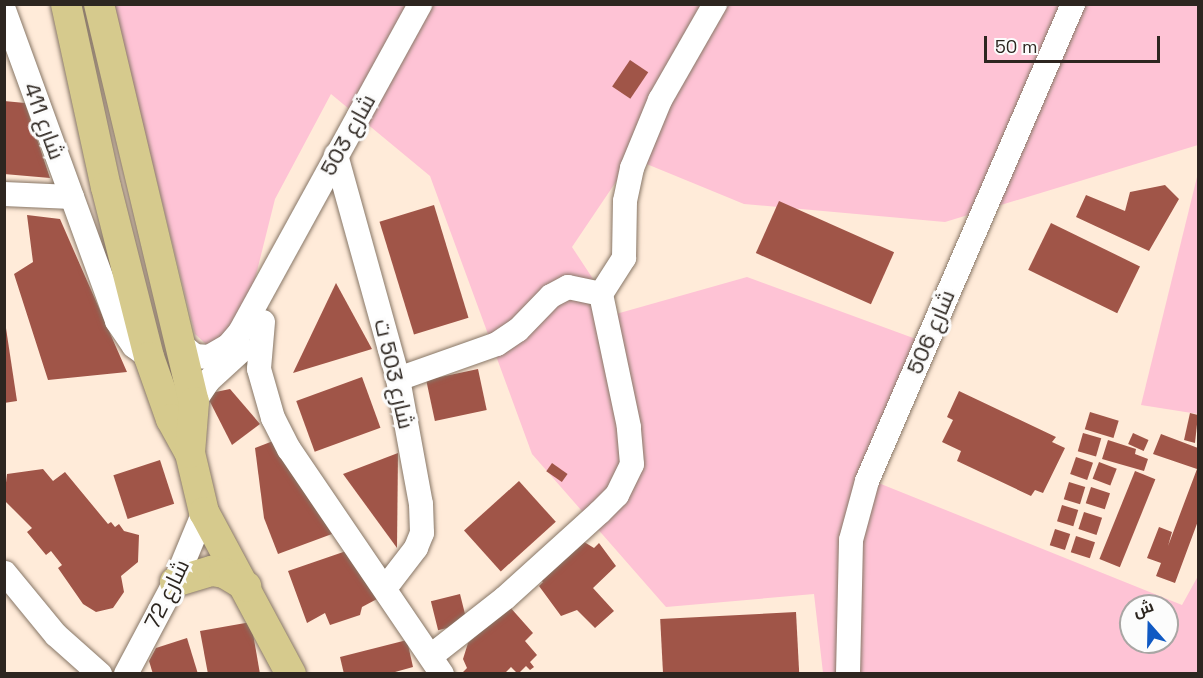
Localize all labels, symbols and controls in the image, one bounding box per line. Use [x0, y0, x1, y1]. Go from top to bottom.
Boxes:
scale bar [987, 24, 1162, 62]
text: 50 m [995, 35, 1037, 58]
street label: شارع 411 [18, 79, 70, 163]
street label: شارع 503 [315, 90, 381, 180]
street label: شارع 506 [901, 286, 961, 378]
street label: شارع 503 ت [369, 317, 419, 431]
street label: شارع 72 [139, 555, 195, 633]
north arrow [1119, 594, 1179, 654]
text: ش [1130, 595, 1157, 622]

